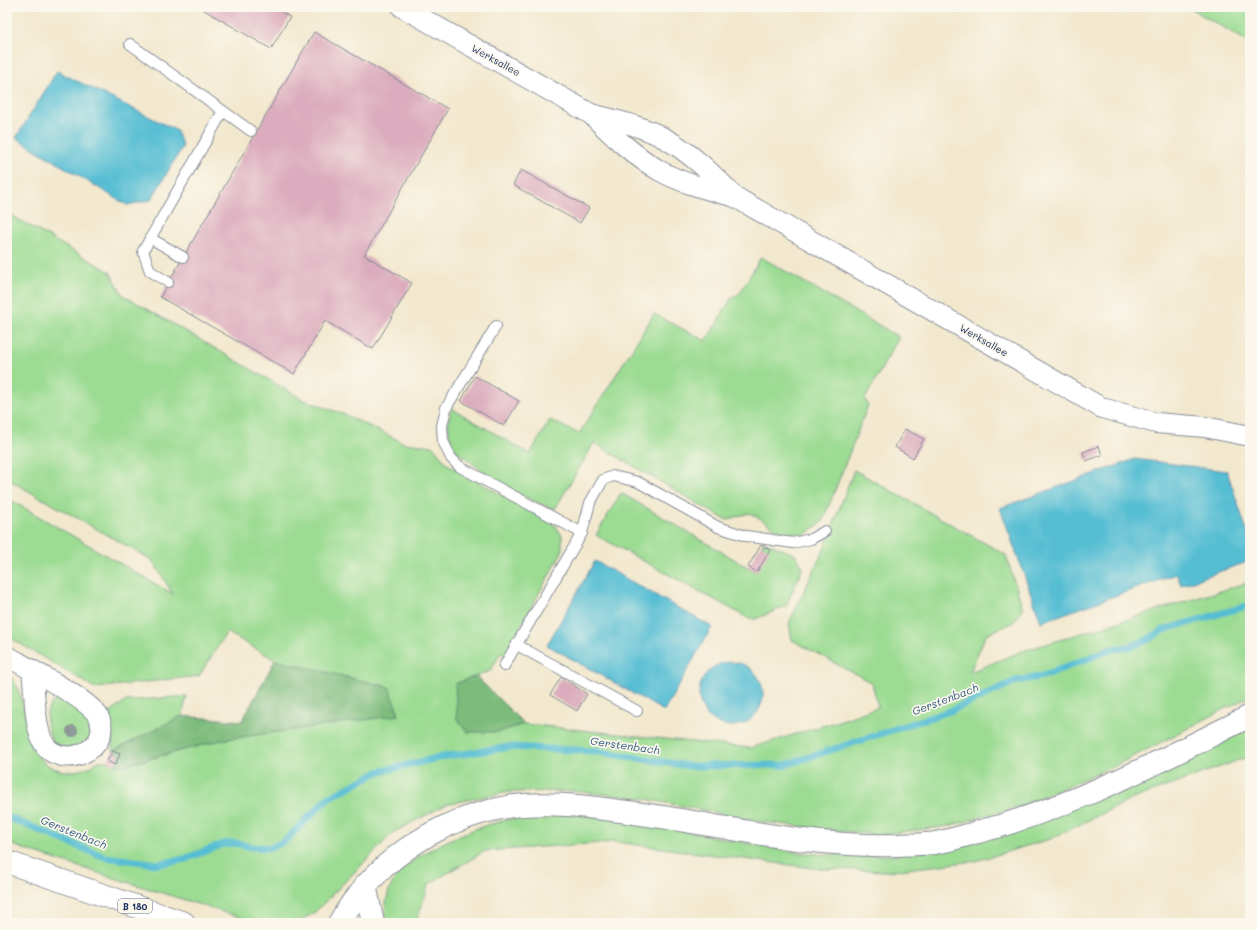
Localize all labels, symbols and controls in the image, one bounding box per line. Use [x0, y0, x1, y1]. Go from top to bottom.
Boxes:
street label: Werksallee [469, 41, 523, 79]
street label: Werksallee [957, 320, 1011, 360]
water label: Gerstenbach [910, 679, 980, 719]
water label: Gerstenbach [589, 733, 661, 757]
water label: Gerstenbach [39, 812, 109, 852]
road number: B 180 [118, 899, 152, 913]

